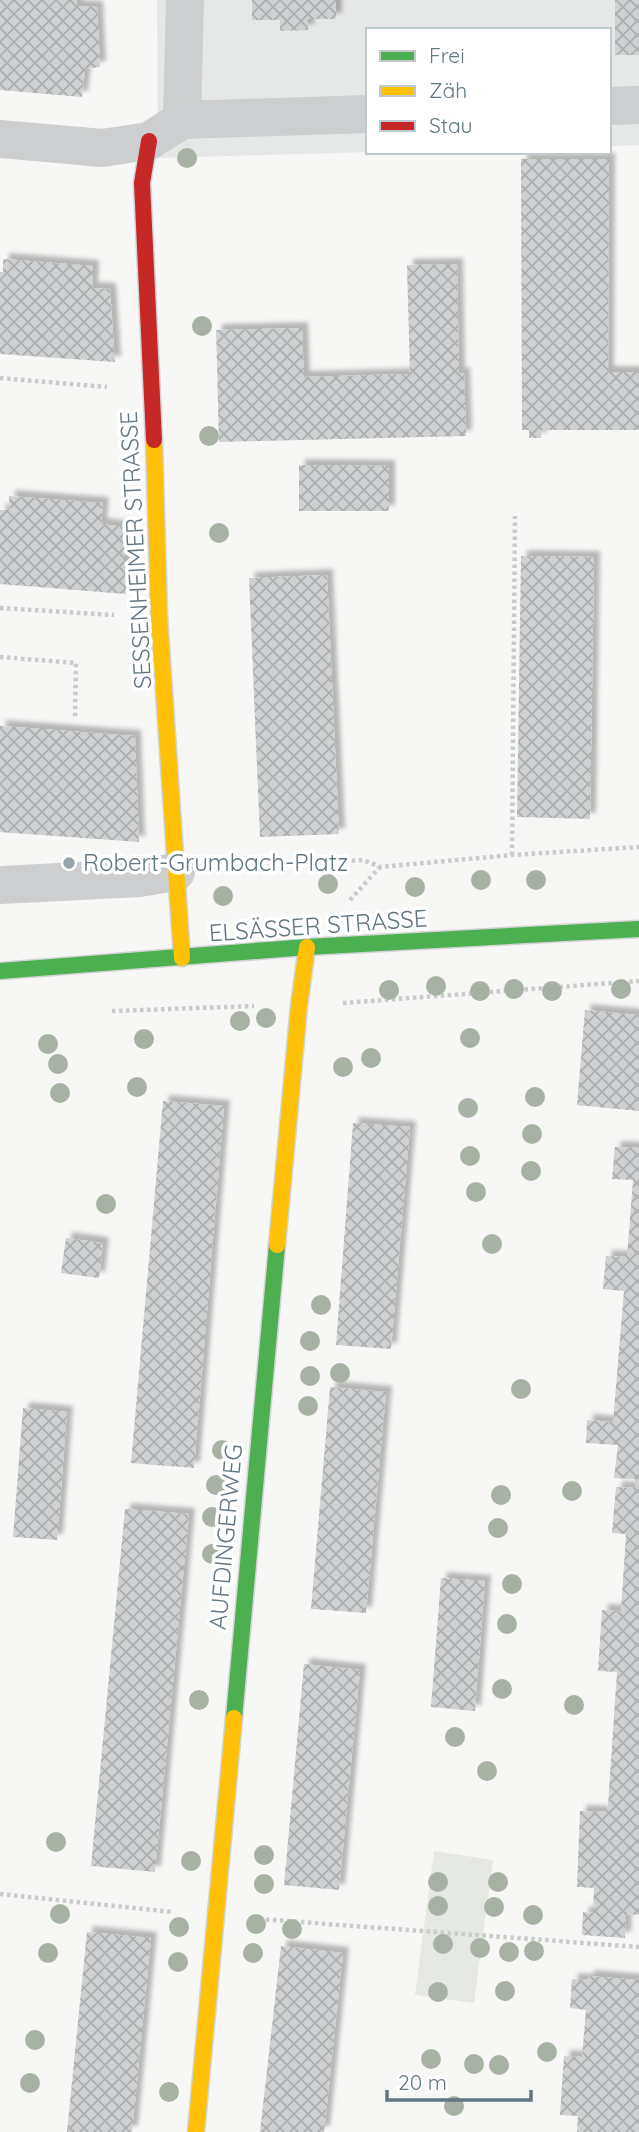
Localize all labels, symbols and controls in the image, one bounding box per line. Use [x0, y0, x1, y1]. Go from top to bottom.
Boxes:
legend [366, 28, 611, 154]
text: Frei [429, 42, 465, 68]
text: Zäh [429, 77, 467, 103]
text: Stau [429, 112, 472, 138]
street label: SESSENHEIMER STRASSE [113, 410, 157, 690]
place label: Robert-Grumbach-Platz [83, 847, 348, 877]
marker: Robert-Grumbach-Platz [61, 855, 77, 871]
street label: ELSÄSSER STRASSE [208, 902, 428, 948]
street label: AUFDINGERWEG [202, 1443, 248, 1631]
scale bar [387, 2058, 530, 2102]
text: 20 m [398, 2069, 447, 2095]

